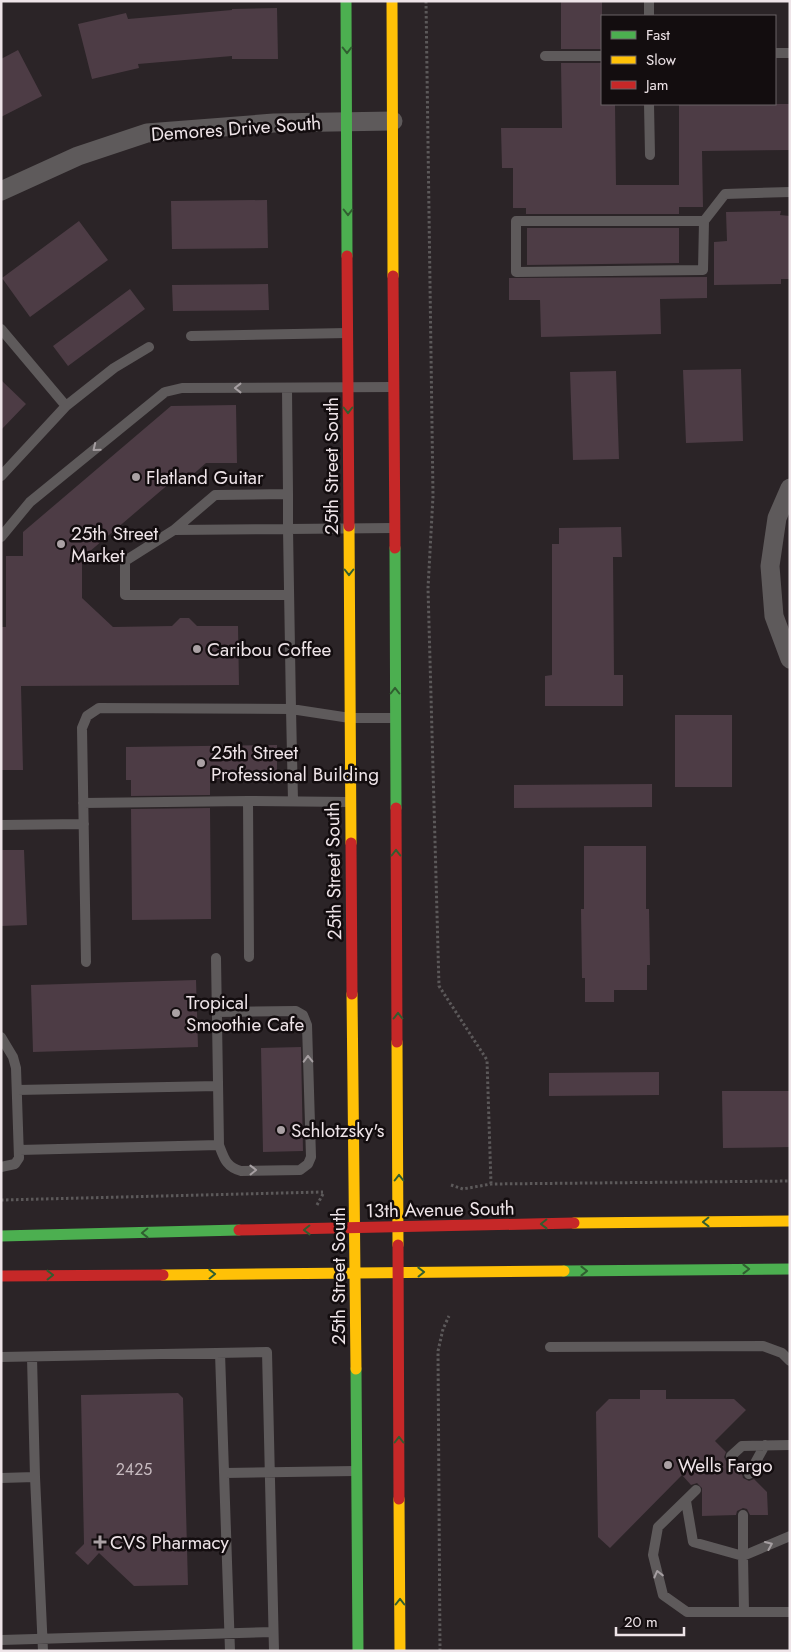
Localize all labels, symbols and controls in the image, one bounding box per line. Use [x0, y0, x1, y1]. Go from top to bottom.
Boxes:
legend [601, 15, 776, 105]
text: Fast [646, 24, 670, 46]
one-way arrow [342, 46, 352, 54]
text: Slow [646, 49, 677, 71]
text: Jam [644, 74, 669, 96]
street label: Demores Drive South [150, 109, 322, 148]
one-way arrow [342, 209, 353, 217]
one-way arrow [234, 383, 242, 393]
street label: 25th Street South [318, 397, 345, 535]
one-way arrow [343, 406, 353, 414]
one-way arrow [93, 442, 102, 450]
place label: Flatland Guitar [146, 464, 264, 491]
marker: Flatland Guitar [130, 471, 142, 483]
place label: 25th Street Market [71, 520, 159, 569]
marker: 25th Street Market [55, 538, 67, 550]
one-way arrow [344, 569, 354, 577]
place label: Caribou Coffee [207, 636, 332, 663]
marker: Caribou Coffee [191, 643, 203, 655]
one-way arrow [390, 687, 400, 694]
place label: 25th Street Professional Building [211, 739, 379, 788]
marker: 25th Street Professional Building [195, 757, 207, 769]
street label: 25th Street South [319, 802, 348, 940]
one-way arrow [391, 849, 401, 857]
place label: Tropical Smoothie Cafe [186, 989, 305, 1038]
marker: Tropical Smoothie Cafe [170, 1007, 182, 1019]
one-way arrow [393, 1012, 403, 1020]
one-way arrow [303, 1054, 313, 1062]
place label: Schlotzsky's [291, 1117, 385, 1144]
marker: Schlotzsky's [275, 1124, 287, 1136]
one-way arrow [249, 1165, 257, 1176]
one-way arrow [394, 1174, 404, 1182]
street label: 13th Avenue South [365, 1195, 515, 1224]
street label: 25th Street South [325, 1207, 352, 1345]
one-way arrow [702, 1217, 710, 1227]
one-way arrow [539, 1219, 547, 1229]
one-way arrow [303, 1224, 311, 1235]
one-way arrow [140, 1228, 148, 1238]
one-way arrow [742, 1264, 750, 1274]
one-way arrow [580, 1266, 588, 1276]
one-way arrow [418, 1267, 425, 1277]
one-way arrow [209, 1269, 217, 1279]
one-way arrow [46, 1270, 54, 1281]
one-way arrow [394, 1435, 404, 1443]
place label: Wells Fargo [678, 1452, 773, 1479]
house number: 2425 [116, 1458, 152, 1481]
marker: Wells Fargo [662, 1459, 674, 1471]
place label: CVS Pharmacy [110, 1529, 229, 1556]
marker: CVS Pharmacy [94, 1536, 106, 1548]
one-way arrow [764, 1541, 773, 1552]
one-way arrow [653, 1569, 664, 1578]
one-way arrow [395, 1598, 405, 1606]
scale bar [616, 1604, 684, 1636]
text: 20 m [624, 1611, 658, 1633]

